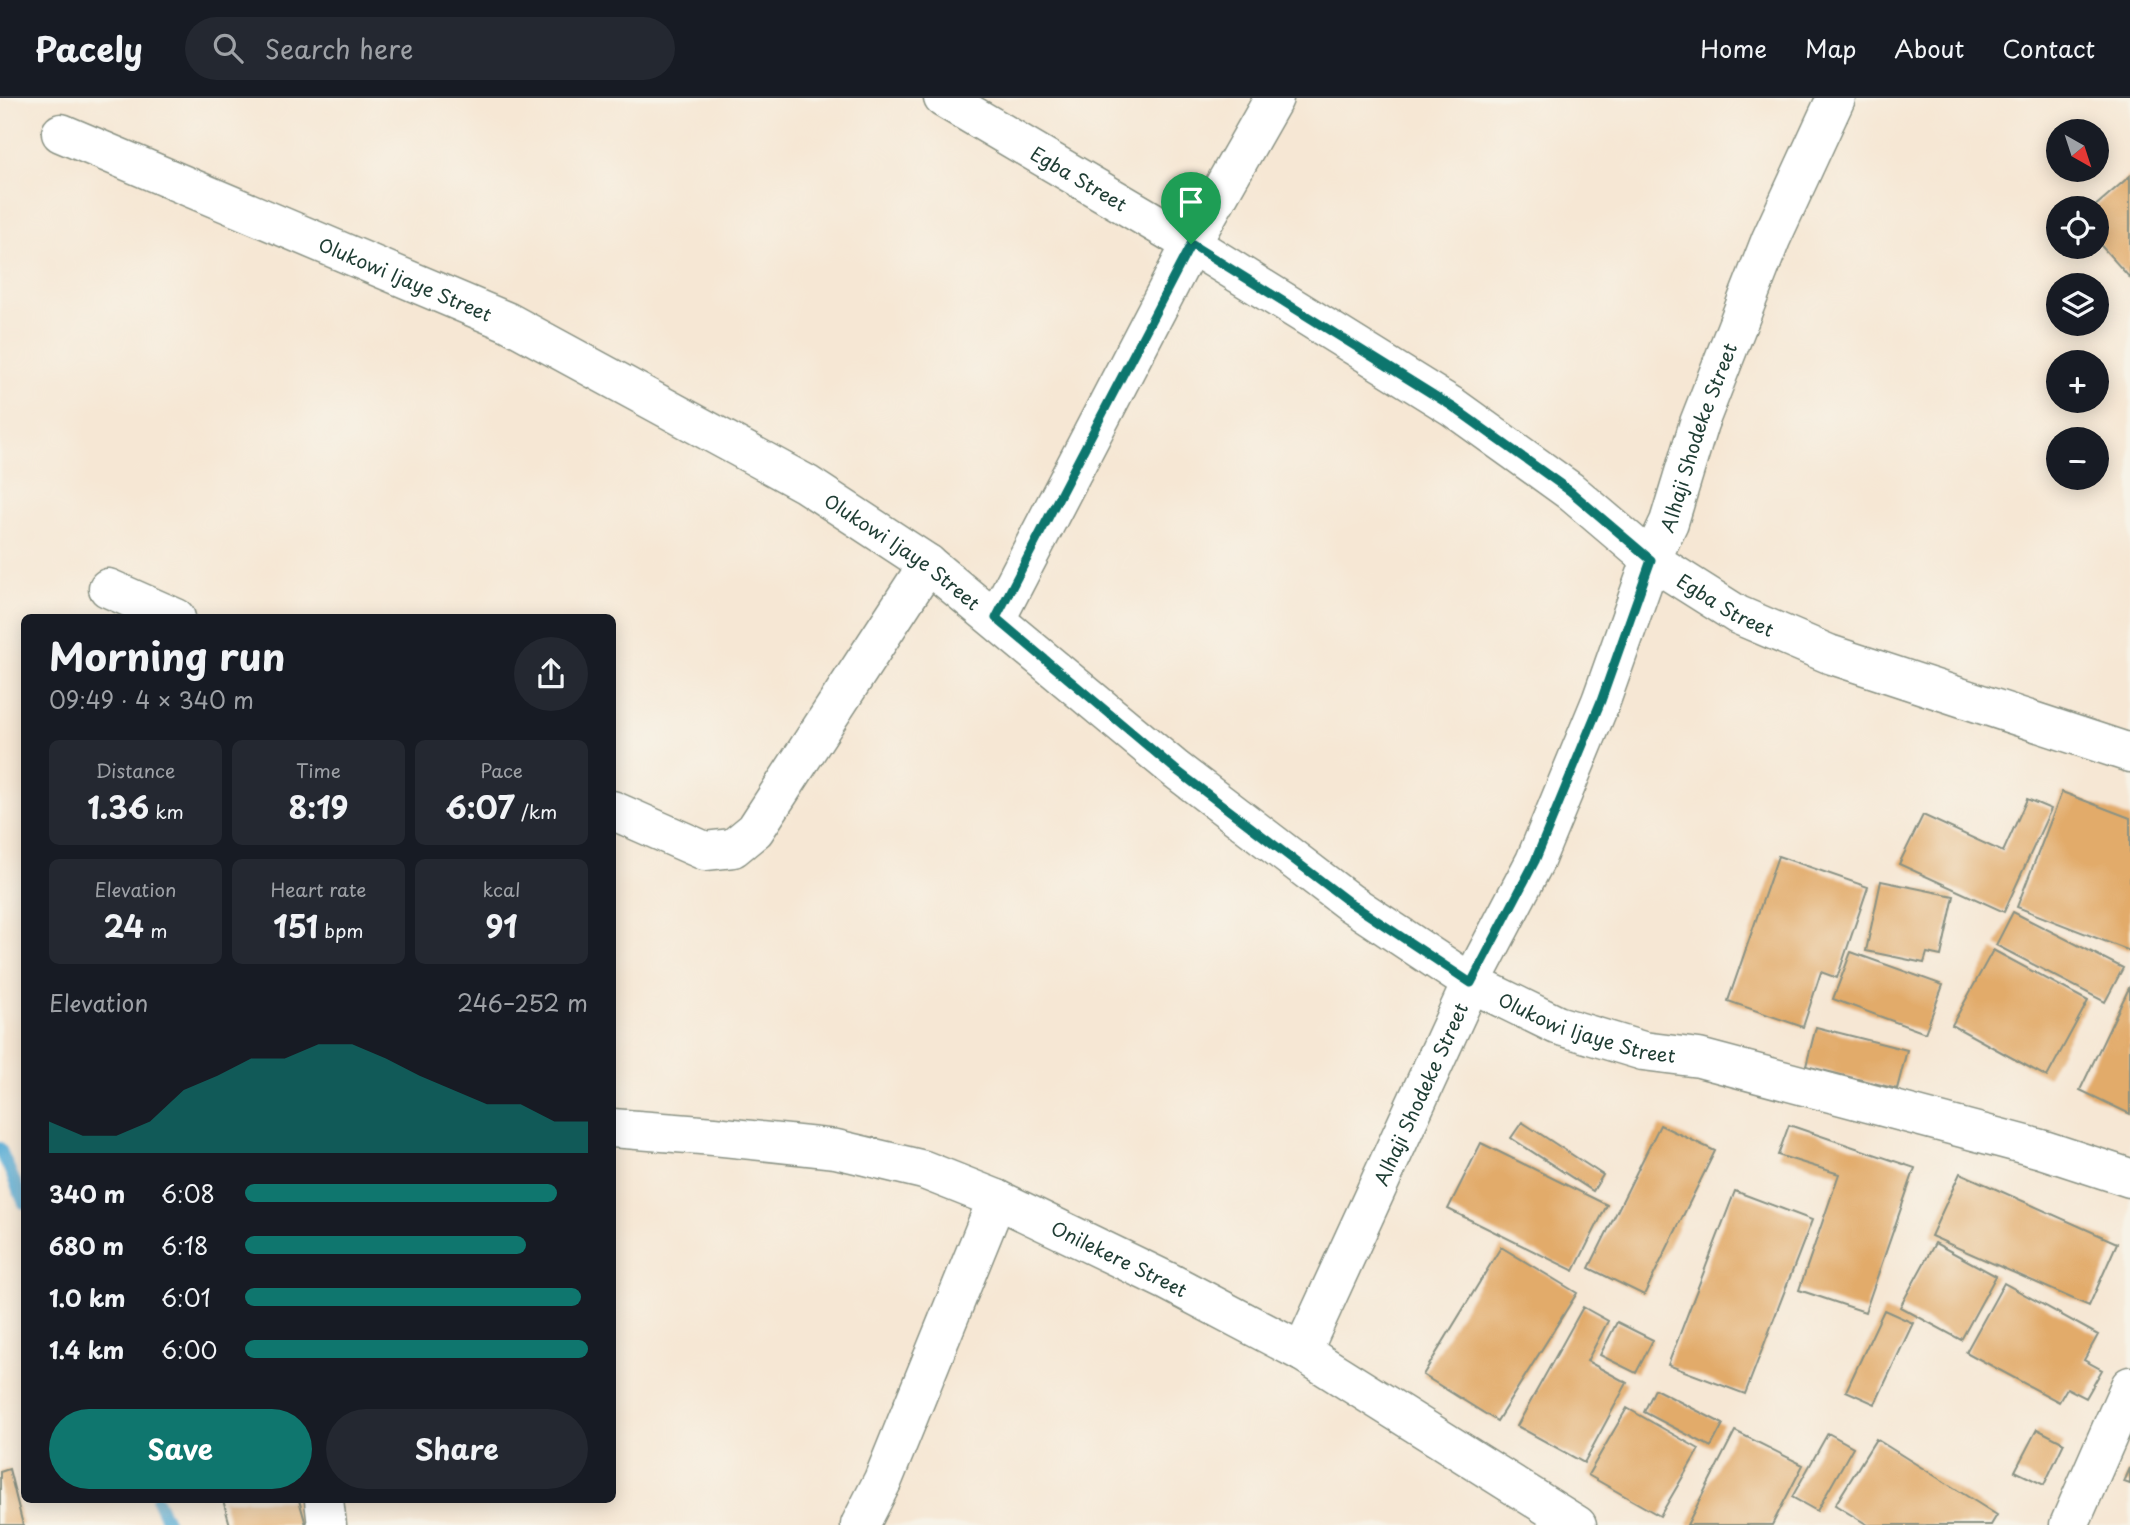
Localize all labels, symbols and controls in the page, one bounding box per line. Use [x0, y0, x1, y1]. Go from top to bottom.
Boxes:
search box [185, 17, 675, 80]
text: Pacely [35, 23, 143, 73]
icon: search [209, 29, 247, 67]
text: Search here [265, 29, 413, 68]
text: Home [1700, 30, 1767, 66]
text: Map [1805, 30, 1856, 66]
text: About [1894, 30, 1964, 66]
text: Contact [2002, 30, 2095, 66]
north arrow [2046, 119, 2109, 182]
map controls [2046, 119, 2109, 490]
street label: Egba Street [1026, 139, 1133, 217]
pin [1161, 172, 1221, 244]
icon: arrive [1172, 183, 1210, 221]
button: locate [2046, 196, 2109, 259]
street label: Olukowi Ijaye Street [314, 230, 497, 328]
button: layers [2046, 273, 2109, 336]
street label: Alhaji Shodeke Street [1652, 338, 1743, 537]
button: + [2046, 350, 2109, 413]
button: − [2046, 427, 2109, 490]
street label: Olukowi Ijaye Street [819, 486, 987, 616]
street label: Egba Street [1672, 566, 1778, 643]
text: Morning run [49, 627, 285, 684]
button: share [514, 637, 588, 711]
text: 09:49 · 4 × 340 m [49, 682, 254, 717]
text: Distance [96, 756, 175, 784]
text: Time [296, 756, 341, 784]
text: Pace [480, 756, 523, 784]
text: 1.36 [87, 784, 149, 829]
text: 8:19 [289, 784, 348, 829]
text: 6:07 [446, 784, 515, 829]
text: km [149, 797, 184, 825]
text: /km [515, 797, 557, 825]
text: Elevation [95, 875, 176, 903]
text: Heart rate [271, 875, 366, 903]
text: kcal [483, 875, 520, 903]
text: 24 [104, 903, 144, 948]
text: 151 [273, 903, 318, 948]
text: 91 [485, 903, 518, 948]
text: m [144, 916, 167, 944]
text: bpm [318, 916, 364, 944]
text: Elevation [49, 985, 148, 1020]
text: 246–252 m [457, 985, 588, 1020]
street label: Olukowi Ijaye Street [1494, 985, 1677, 1069]
street label: Alhaji Shodeke Street [1366, 998, 1474, 1190]
text: 340 m [49, 1176, 125, 1211]
text: 6:08 [161, 1176, 215, 1211]
street label: Onilekere Street [1047, 1213, 1193, 1303]
text: 680 m [49, 1228, 124, 1263]
text: 6:18 [161, 1228, 208, 1263]
text: 1.0 km [49, 1280, 126, 1315]
text: 6:01 [161, 1280, 211, 1315]
text: 1.4 km [49, 1332, 124, 1367]
text: 6:00 [161, 1332, 217, 1367]
button: Save [49, 1409, 312, 1489]
button: Share [326, 1409, 588, 1489]

